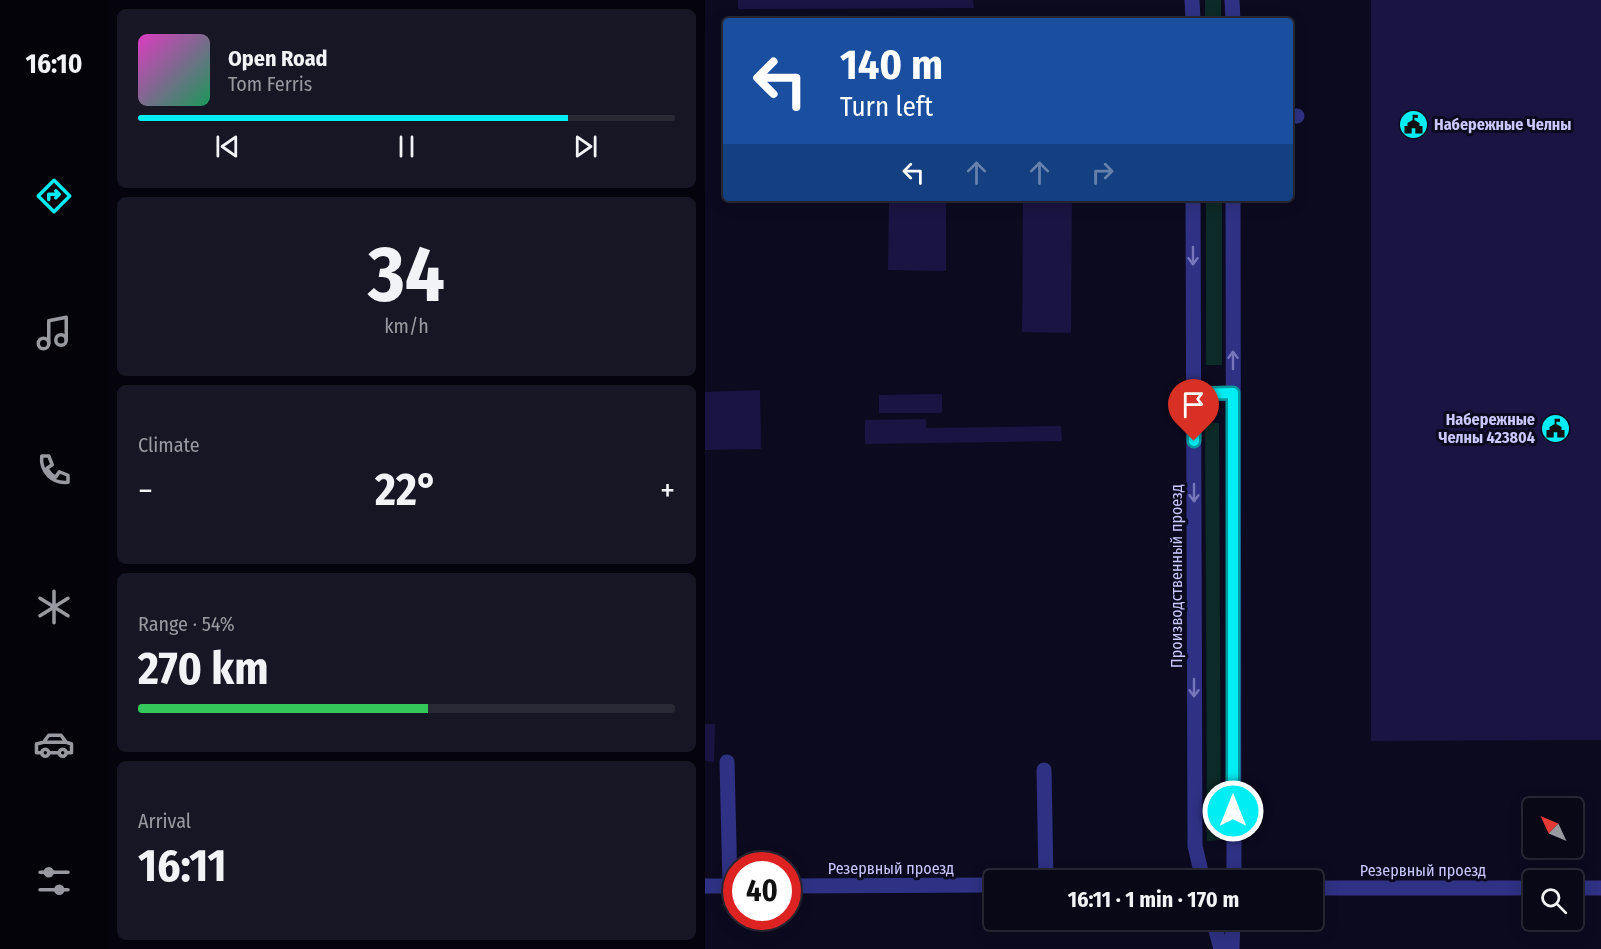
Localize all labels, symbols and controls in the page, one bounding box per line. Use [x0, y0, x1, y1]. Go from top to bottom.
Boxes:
text: 140 m [840, 40, 943, 90]
icon: left [741, 42, 819, 120]
text: Open Road [228, 45, 328, 72]
text: 16:10 [26, 48, 82, 80]
text: Tom Ferris [228, 72, 312, 96]
text: Turn left [840, 91, 933, 123]
public building icon: Набережные Челны [1397, 108, 1429, 140]
place label: Набережные Челны [1434, 115, 1572, 134]
icon: previous [211, 130, 244, 163]
icon: pause [390, 130, 423, 163]
icon: next [569, 130, 602, 163]
icon: left [897, 156, 930, 189]
icon: ahead [960, 156, 993, 189]
icon: ahead [1023, 156, 1056, 189]
icon: right [1086, 156, 1119, 189]
icon: directions [33, 175, 75, 217]
text: 34 [368, 228, 445, 322]
one-way arrow [1187, 246, 1199, 266]
icon: music [33, 312, 75, 354]
text: km/h [384, 314, 429, 338]
one-way arrow [1227, 351, 1239, 371]
pin [1168, 379, 1219, 441]
icon: arrive [1177, 388, 1210, 421]
place label: Набережные Челны 423804 [1438, 410, 1535, 447]
public building icon: Набережные Челны 423804 [1540, 412, 1572, 444]
text: Climate [138, 433, 200, 457]
icon: phone [33, 449, 75, 491]
text: 22° [375, 463, 438, 517]
text: − [138, 471, 153, 511]
text: + [660, 471, 675, 511]
one-way arrow [1188, 483, 1200, 503]
street label: Производственный проезд [1167, 484, 1186, 668]
icon: climate [33, 586, 75, 628]
text: Range · 54% [138, 612, 235, 636]
text: 270 km [138, 642, 269, 696]
one-way arrow [1188, 678, 1200, 698]
icon: car [33, 723, 75, 765]
position arrow [1201, 779, 1265, 843]
north arrow [1523, 798, 1583, 858]
map controls [1523, 798, 1583, 930]
text: Arrival [138, 809, 191, 833]
text: 16:11 [138, 839, 227, 893]
speed limit sign: 40 [723, 852, 801, 930]
street label: Резервный проезд [828, 859, 954, 878]
icon: filters [33, 860, 75, 902]
street label: Резервный проезд [1360, 861, 1486, 880]
button: search [1523, 870, 1583, 930]
text: 16:11 · 1 min · 170 m [1068, 886, 1239, 913]

